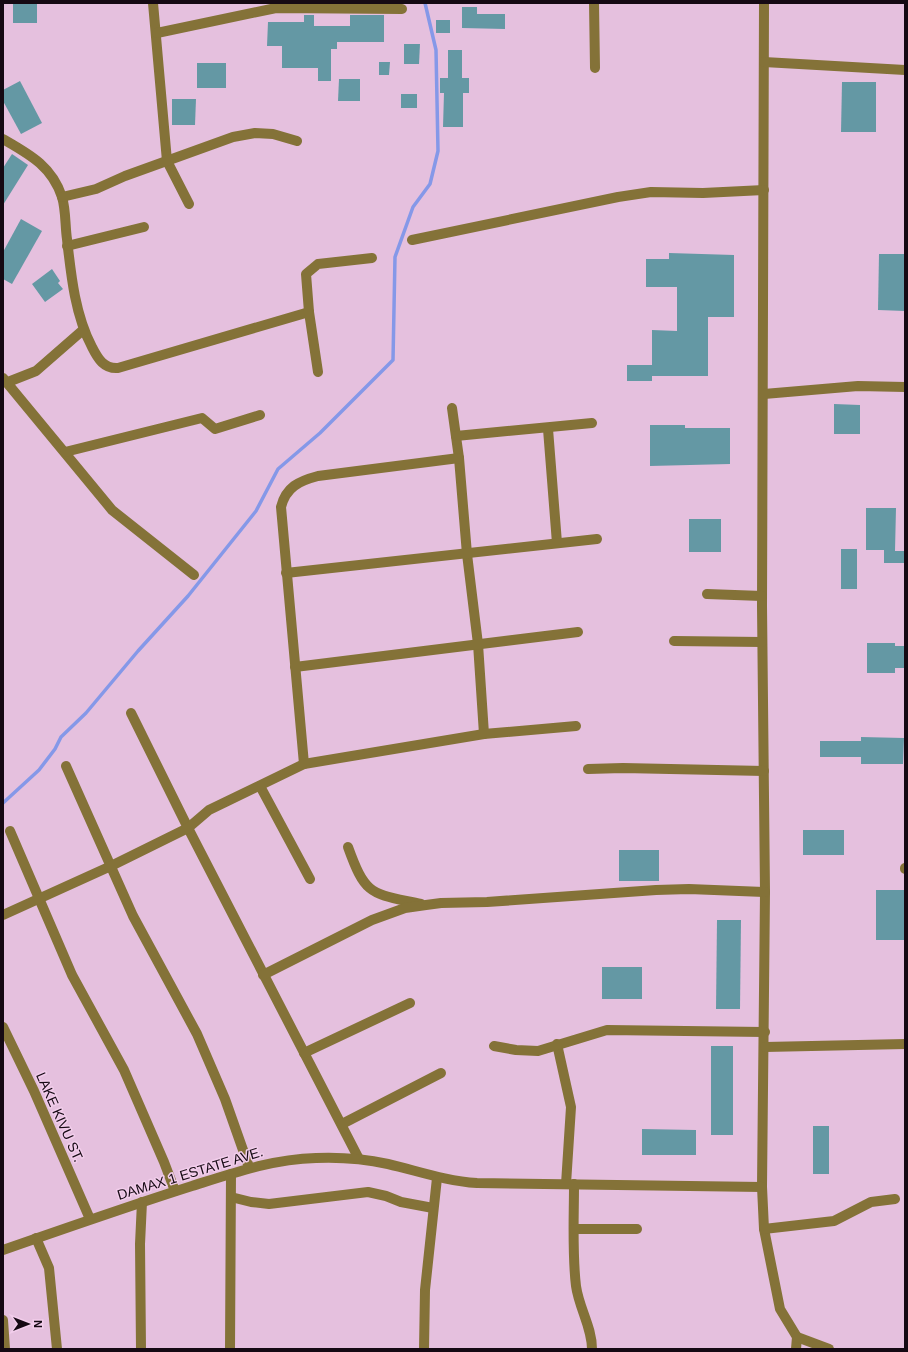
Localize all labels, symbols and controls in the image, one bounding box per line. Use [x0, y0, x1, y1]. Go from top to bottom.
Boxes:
street label: LAKE KIVU ST. [33, 1070, 87, 1164]
street label: DAMAX 1 ESTATE AVE. [115, 1143, 265, 1203]
north arrow [8, 1304, 48, 1344]
text: N [32, 1320, 44, 1328]

